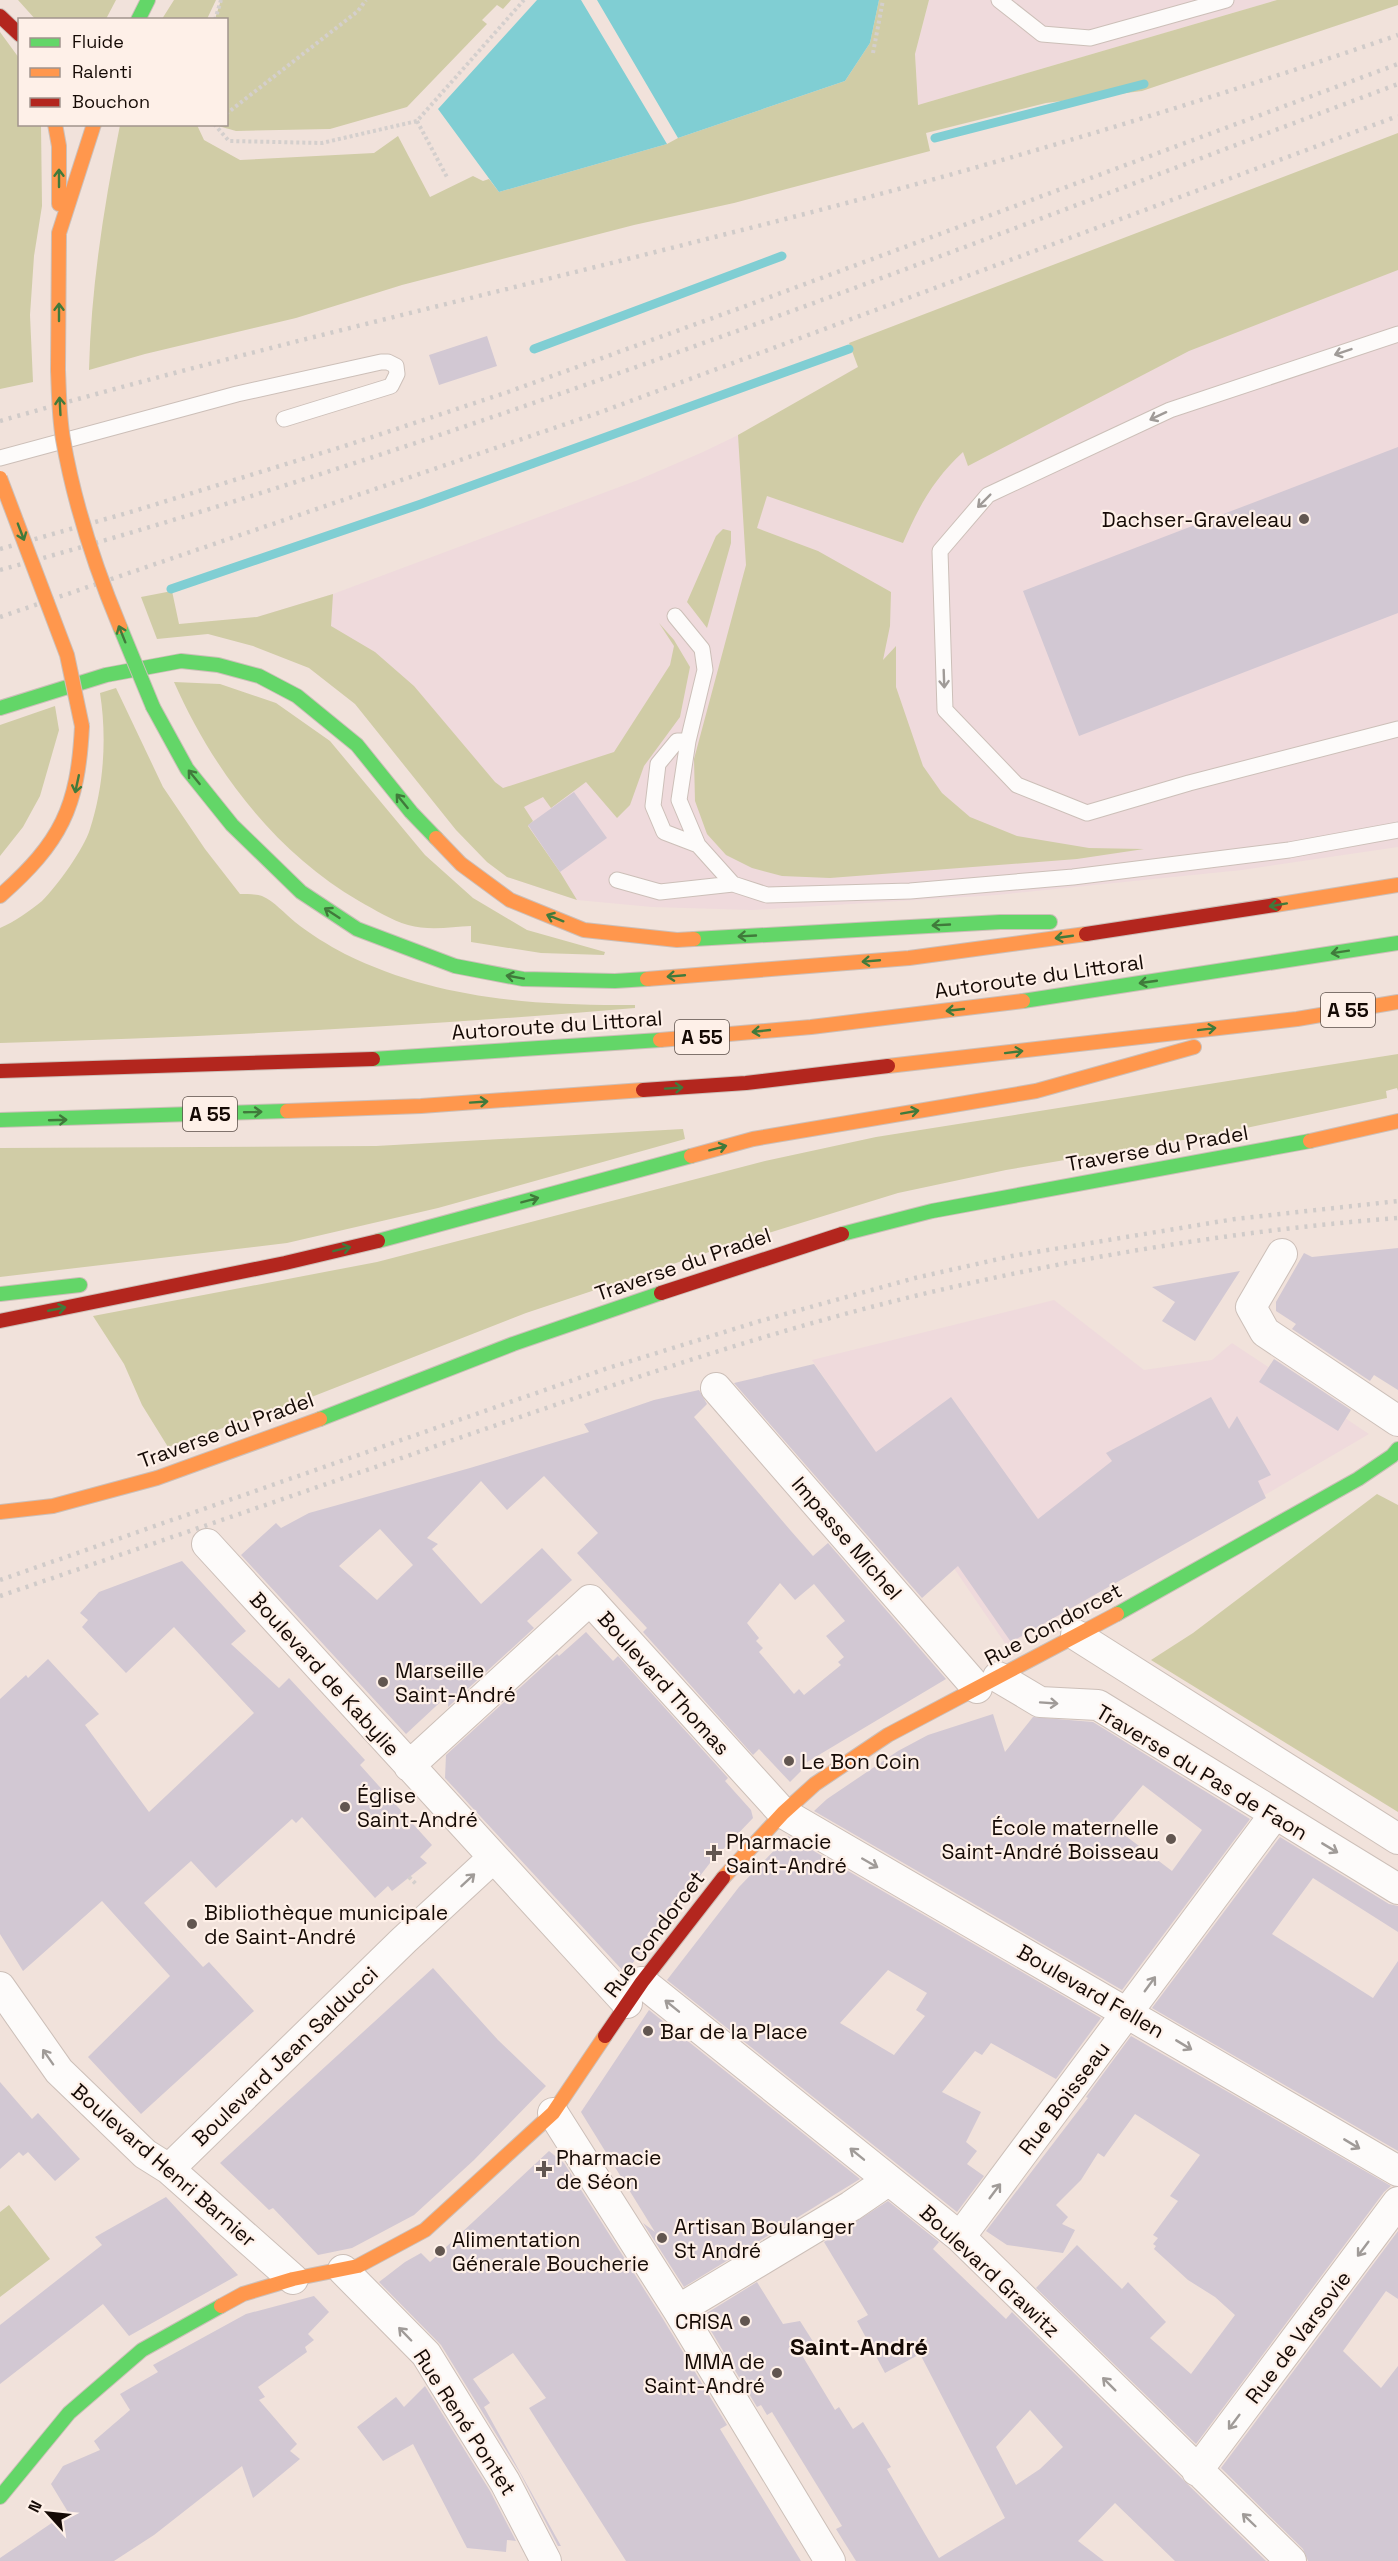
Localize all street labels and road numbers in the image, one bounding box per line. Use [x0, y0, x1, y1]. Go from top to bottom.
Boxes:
street label: Autoroute du Littoral [932, 948, 1146, 1004]
road number: A 55 [1321, 993, 1375, 1027]
street label: Autoroute du Littoral [451, 1004, 663, 1046]
road number: A 55 [675, 1020, 729, 1054]
road number: A 55 [183, 1097, 237, 1131]
street label: Traverse du Pradel [1064, 1119, 1250, 1177]
street label: Traverse du Pradel [591, 1221, 775, 1307]
street label: Traverse du Pradel [135, 1386, 317, 1474]
street label: Impasse Michel [786, 1471, 908, 1605]
street label: Rue Condorcet [980, 1577, 1126, 1671]
street label: Boulevard de Kabylie [244, 1586, 406, 1762]
street label: Boulevard Thomas [592, 1605, 736, 1761]
street label: Traverse du Pas de Faon [1091, 1698, 1313, 1846]
street label: Rue Condorcet [598, 1865, 710, 2003]
street label: Boulevard Fellen [1013, 1938, 1169, 2044]
street label: Boulevard Jean Salducci [186, 1960, 384, 2152]
street label: Rue Boisseau [1013, 2036, 1115, 2160]
street label: Boulevard Henri Barnier [66, 2077, 262, 2253]
street label: Boulevard Grawitz [914, 2199, 1066, 2343]
street label: Rue de Varsovie [1239, 2265, 1357, 2409]
street label: Rue René Pontet [408, 2344, 522, 2500]

